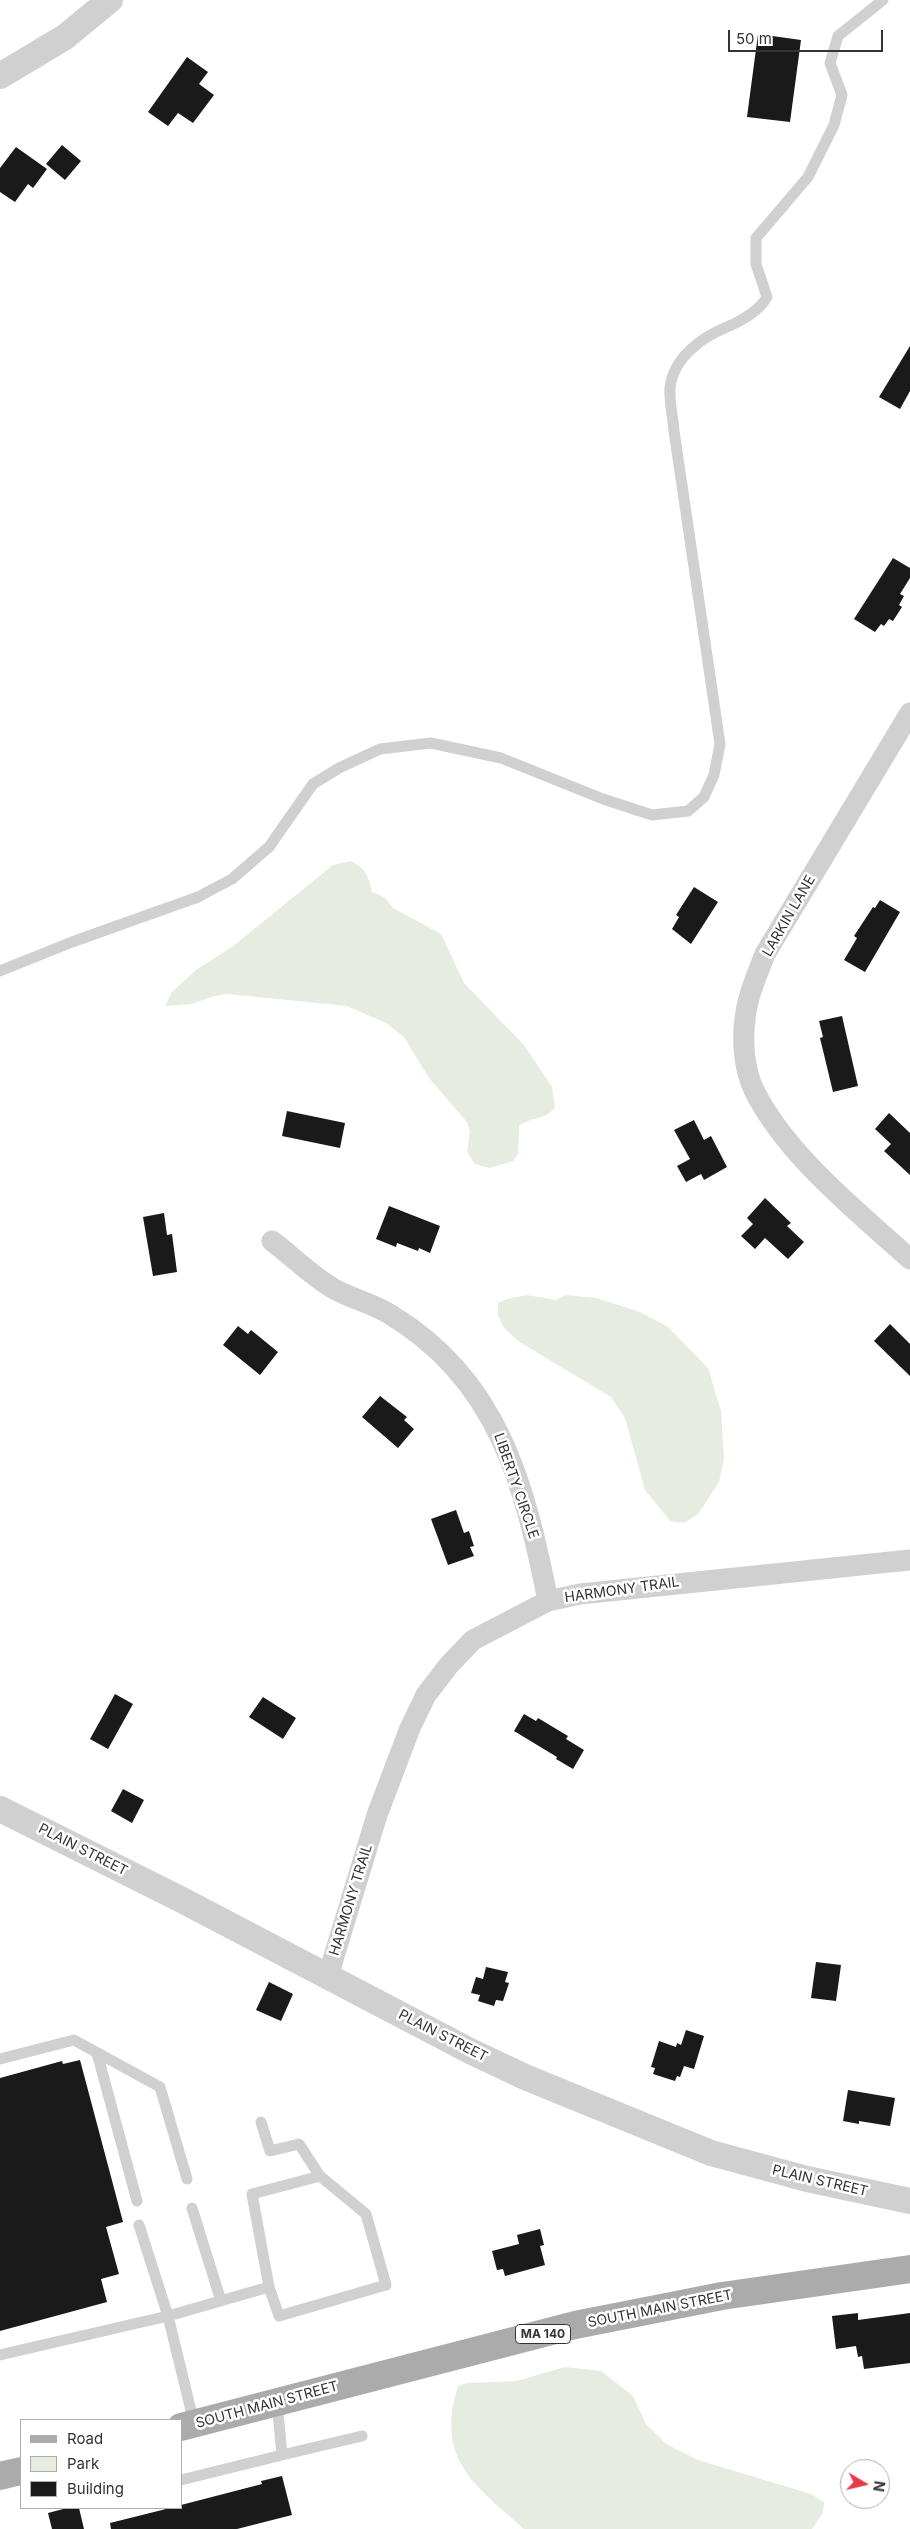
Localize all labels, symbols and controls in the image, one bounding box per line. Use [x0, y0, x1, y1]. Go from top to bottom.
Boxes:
scale bar [730, 20, 885, 52]
text: 50 m [736, 29, 772, 48]
street label: LARKIN LANE [759, 872, 819, 960]
street label: LIBERTY CIRCLE [490, 1431, 542, 1541]
street label: HARMONY TRAIL [563, 1574, 681, 1606]
street label: PLAIN STREET [36, 1820, 130, 1880]
street label: HARMONY TRAIL [326, 1842, 376, 1958]
street label: PLAIN STREET [396, 2006, 490, 2066]
street label: PLAIN STREET [771, 2162, 869, 2200]
street label: SOUTH MAIN STREET [586, 2287, 734, 2331]
road number: MA 140 [516, 2324, 570, 2344]
street label: SOUTH MAIN STREET [194, 2378, 340, 2432]
legend [20, 2419, 182, 2509]
text: Road [67, 2429, 103, 2448]
text: Park [67, 2454, 99, 2473]
north arrow [840, 2459, 890, 2509]
text: Building [67, 2479, 124, 2498]
text: N [870, 2480, 889, 2493]

